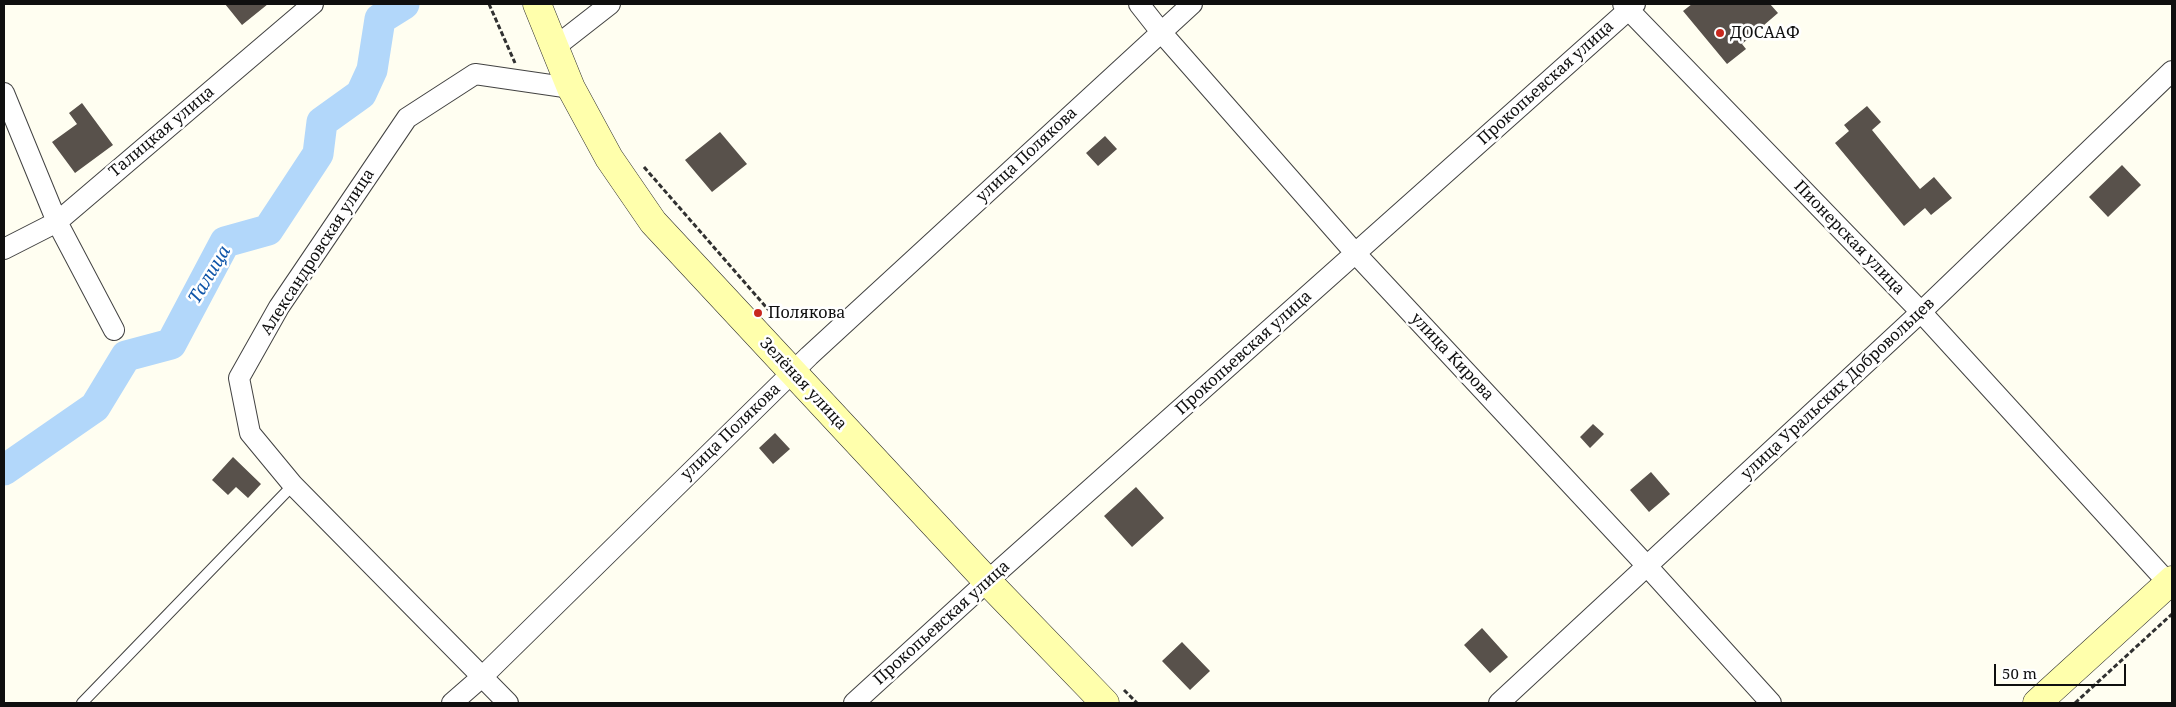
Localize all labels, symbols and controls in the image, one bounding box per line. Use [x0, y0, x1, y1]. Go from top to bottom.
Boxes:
street label: Прокопьевская улица [1474, 17, 1618, 149]
place label: ДОСААФ [1730, 23, 1800, 43]
marker: ДОСААФ [1714, 27, 1726, 39]
street label: Талицкая улица [105, 82, 219, 182]
street label: улица Полякова [973, 103, 1081, 207]
street label: Александровская улица [257, 165, 379, 339]
street label: Пионерская улица [1790, 177, 1908, 299]
water label: Талица [184, 242, 236, 308]
street label: Прокопьевская улица [1172, 287, 1316, 419]
street label: улица Уральских Добровольцев [1737, 294, 1939, 484]
place label: Полякова [768, 303, 845, 323]
marker: Полякова [752, 307, 764, 319]
street label: улица Кирова [1406, 309, 1498, 405]
street label: Зелёная улица [755, 334, 851, 434]
street label: улица Полякова [677, 380, 785, 484]
street label: Прокопьевская улица [870, 557, 1014, 689]
scale bar [1996, 654, 2128, 686]
text: 50 m [2002, 663, 2037, 683]

